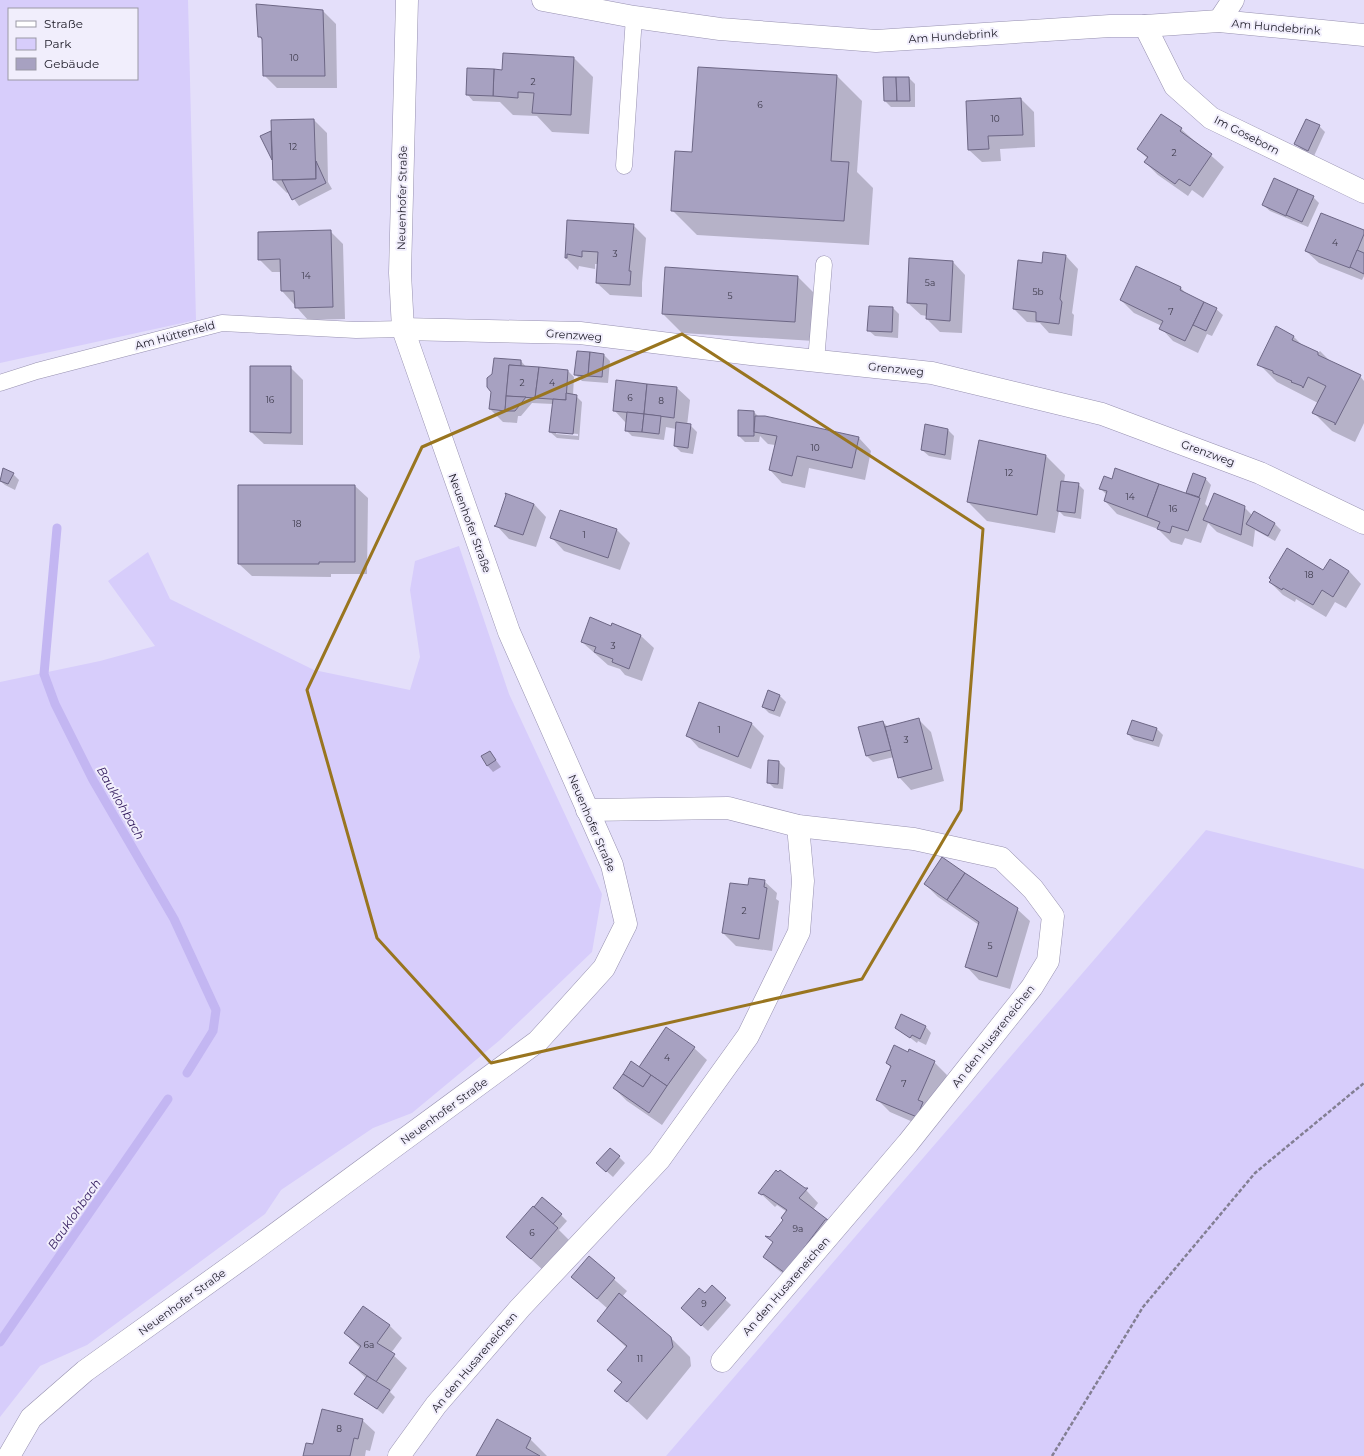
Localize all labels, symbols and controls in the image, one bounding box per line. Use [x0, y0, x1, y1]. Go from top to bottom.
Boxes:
legend [8, 8, 138, 80]
text: Straße [44, 16, 83, 31]
street label: Am Hundebrink [1231, 16, 1321, 38]
street label: Am Hundebrink [908, 26, 998, 46]
text: Park [44, 36, 72, 51]
house number: 10 [289, 52, 299, 63]
text: Gebäude [44, 56, 99, 71]
house number: 2 [530, 76, 536, 87]
house number: 6 [757, 99, 763, 110]
house number: 10 [990, 113, 1000, 124]
street label: Im Goseborn [1212, 113, 1282, 157]
house number: 12 [289, 141, 297, 152]
street label: Neuenhofer Straße [394, 145, 410, 250]
house number: 2 [1171, 147, 1177, 158]
house number: 4 [1332, 237, 1338, 248]
house number: 3 [612, 248, 618, 259]
house number: 14 [301, 270, 311, 281]
house number: 5a [925, 277, 935, 288]
house number: 5b [1032, 286, 1044, 297]
house number: 5 [727, 290, 733, 301]
house number: 7 [1168, 306, 1174, 317]
street label: Am Hüttenfeld [134, 318, 216, 352]
street label: Grenzweg [546, 326, 602, 344]
street label: Grenzweg [867, 359, 925, 379]
house number: 2 [519, 377, 525, 388]
house number: 4 [549, 377, 555, 388]
house number: 6 [627, 392, 633, 403]
house number: 16 [266, 394, 275, 405]
house number: 8 [658, 395, 664, 406]
street label: Grenzweg [1179, 437, 1237, 469]
house number: 10 [810, 442, 820, 453]
house number: 12 [1005, 467, 1013, 478]
street label: Neuenhofer Straße [446, 471, 495, 575]
house number: 14 [1125, 491, 1135, 502]
house number: 16 [1169, 503, 1178, 514]
house number: 18 [293, 518, 302, 529]
house number: 1 [582, 529, 586, 540]
house number: 18 [1305, 569, 1314, 580]
house number: 3 [610, 640, 616, 651]
house number: 1 [717, 724, 721, 735]
house number: 3 [903, 734, 909, 745]
water label: Bauklohbach [94, 764, 148, 842]
street label: Neuenhofer Straße [565, 772, 619, 874]
house number: 2 [741, 905, 747, 916]
house number: 5 [987, 940, 993, 951]
street label: An den Husareneichen [949, 982, 1037, 1090]
house number: 4 [664, 1052, 670, 1063]
street label: Neuenhofer Straße [398, 1074, 491, 1147]
house number: 7 [901, 1078, 907, 1089]
water label: Bauklohbach [44, 1176, 104, 1252]
house number: 9a [793, 1223, 803, 1234]
house number: 6 [529, 1227, 535, 1238]
street label: An den Husareneichen [739, 1234, 833, 1338]
street label: Neuenhofer Straße [136, 1265, 229, 1338]
house number: 9 [701, 1298, 707, 1309]
street label: An den Husareneichen [428, 1309, 520, 1415]
house number: 6a [364, 1339, 374, 1350]
house number: 11 [637, 1353, 643, 1364]
house number: 8 [336, 1423, 342, 1434]

